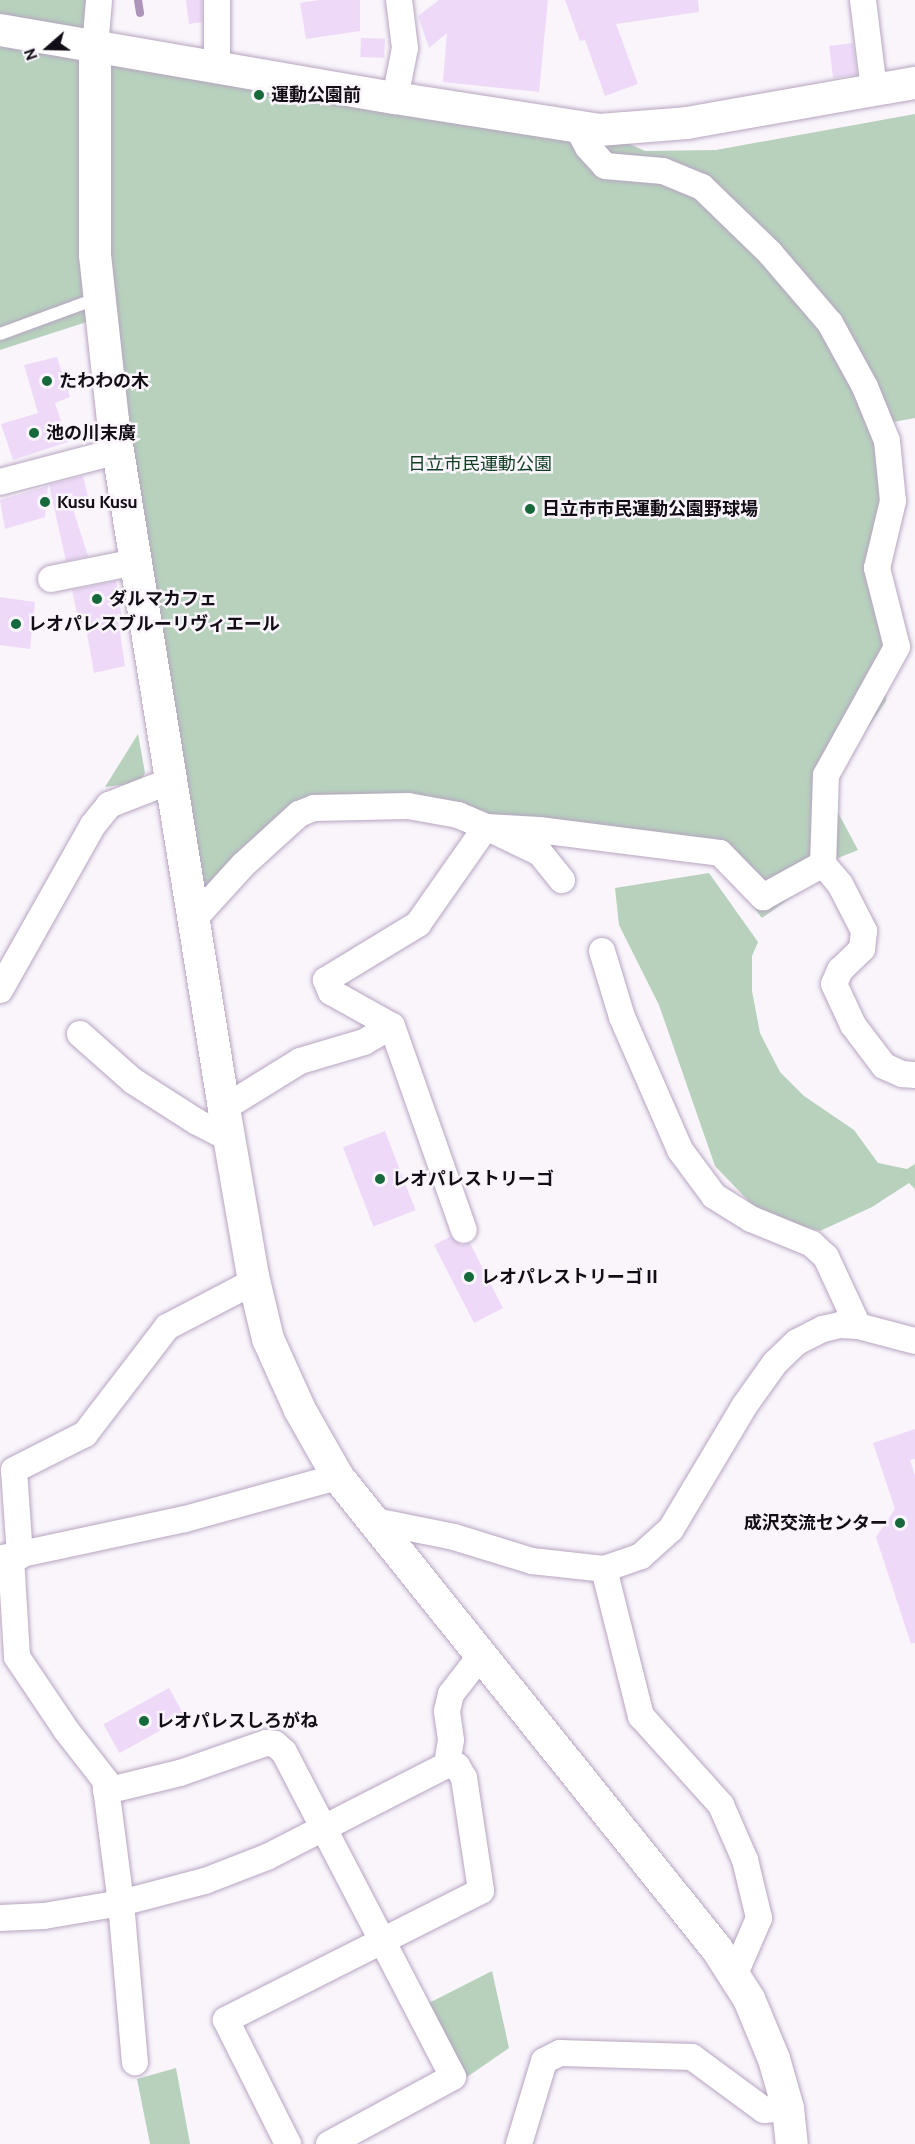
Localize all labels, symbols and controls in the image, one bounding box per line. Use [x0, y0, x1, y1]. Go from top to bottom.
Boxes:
north arrow [18, 18, 78, 78]
text: N [20, 46, 41, 63]
place label: 運動公園前 [271, 84, 361, 106]
marker: 運動公園前 [252, 88, 266, 102]
place label: たわわの木 [59, 370, 149, 392]
marker: たわわの木 [40, 374, 54, 388]
place label: 池の川末廣 [46, 422, 136, 444]
marker: 池の川末廣 [27, 426, 41, 440]
park label: 日立市民運動公園 [408, 453, 552, 475]
place label: Kusu Kusu [57, 491, 137, 513]
marker: Kusu Kusu [38, 495, 52, 509]
place label: 日立市市民運動公園野球場 [542, 498, 758, 520]
marker: 日立市市民運動公園野球場 [523, 502, 537, 516]
place label: ダルマカフェ [109, 588, 217, 610]
marker: ダルマカフェ [90, 592, 104, 606]
place label: レオパレスブルーリヴィエール [28, 613, 280, 635]
marker: レオパレスブルーリヴィエール [9, 617, 23, 631]
place label: レオパレストリーゴ [392, 1168, 554, 1190]
marker: レオパレストリーゴ [373, 1172, 387, 1186]
place label: レオパレストリーゴⅡ [481, 1266, 661, 1288]
marker: レオパレストリーゴⅡ [462, 1270, 476, 1284]
place label: 成沢交流センター [744, 1512, 888, 1534]
marker: 成沢交流センター [893, 1516, 907, 1530]
place label: レオパレスしろがね [156, 1710, 318, 1732]
marker: レオパレスしろがね [137, 1714, 151, 1728]

